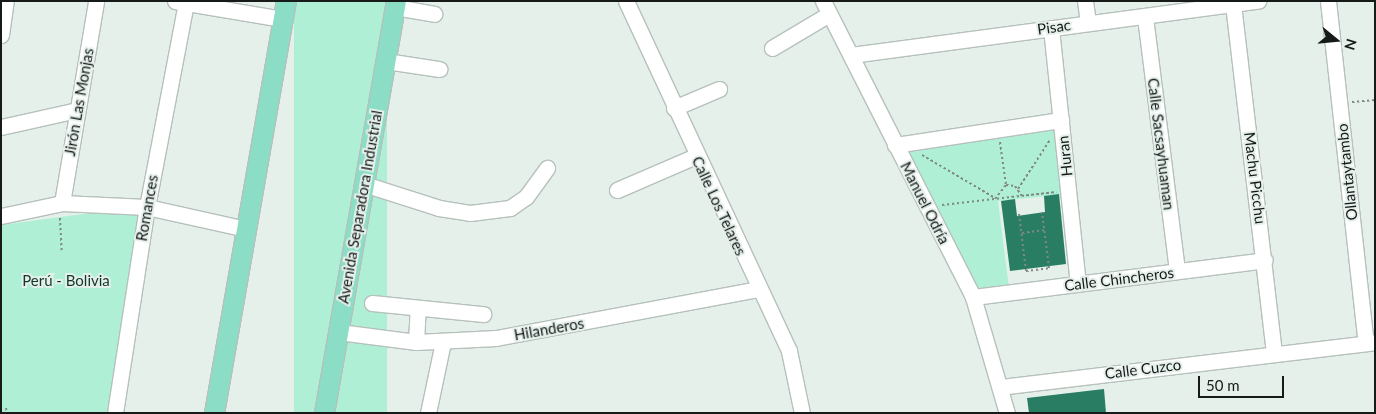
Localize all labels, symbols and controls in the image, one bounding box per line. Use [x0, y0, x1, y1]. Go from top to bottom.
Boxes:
north arrow [1311, 15, 1361, 65]
street label: Pisac [1036, 16, 1072, 38]
text: N [1341, 37, 1361, 52]
street label: Jirón Las Monjas [61, 47, 97, 157]
street label: Calle Sacsayhuaman [1144, 77, 1178, 211]
street label: Avenida Separadora Industrial [334, 109, 386, 305]
street label: Ollantaytambo [1333, 123, 1361, 221]
street label: Machu Picchu [1240, 131, 1270, 225]
street label: Huran [1054, 135, 1076, 177]
street label: Calle Los Telares [688, 153, 750, 259]
street label: Manuel Odría [897, 159, 953, 247]
street label: Romances [132, 173, 162, 243]
street label: Calle Chincheros [1063, 263, 1175, 295]
park label: Perú - Bolivia [22, 272, 110, 290]
street label: Hilanderos [513, 314, 585, 344]
street label: Calle Cuzco [1104, 355, 1182, 383]
scale bar [1201, 366, 1287, 398]
text: 50 m [1206, 376, 1240, 394]

